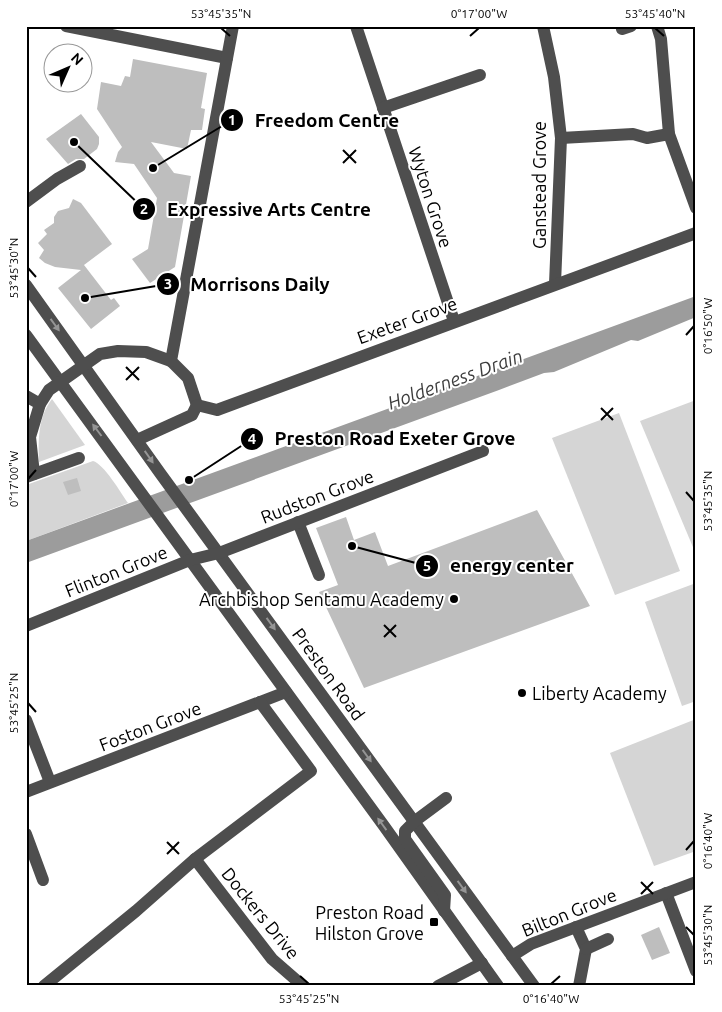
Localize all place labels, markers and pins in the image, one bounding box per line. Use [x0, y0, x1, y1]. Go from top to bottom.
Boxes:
callout: Freedom Centre [220, 103, 409, 137]
callout: Expressive Arts Centre [132, 192, 381, 226]
callout: Morrisons Daily [155, 267, 340, 301]
callout: Preston Road Exeter Grove [239, 422, 525, 456]
callout: energy center [415, 549, 584, 583]
place label: Archbishop Sentamu Academy [199, 589, 444, 609]
marker: Archbishop Sentamu Academy [448, 593, 460, 605]
place label: Liberty Academy [532, 683, 667, 703]
marker: Liberty Academy [516, 687, 528, 699]
place label: Preston Road Hilston Grove [315, 902, 424, 943]
marker: Preston Road Hilston Grove [428, 916, 440, 928]

